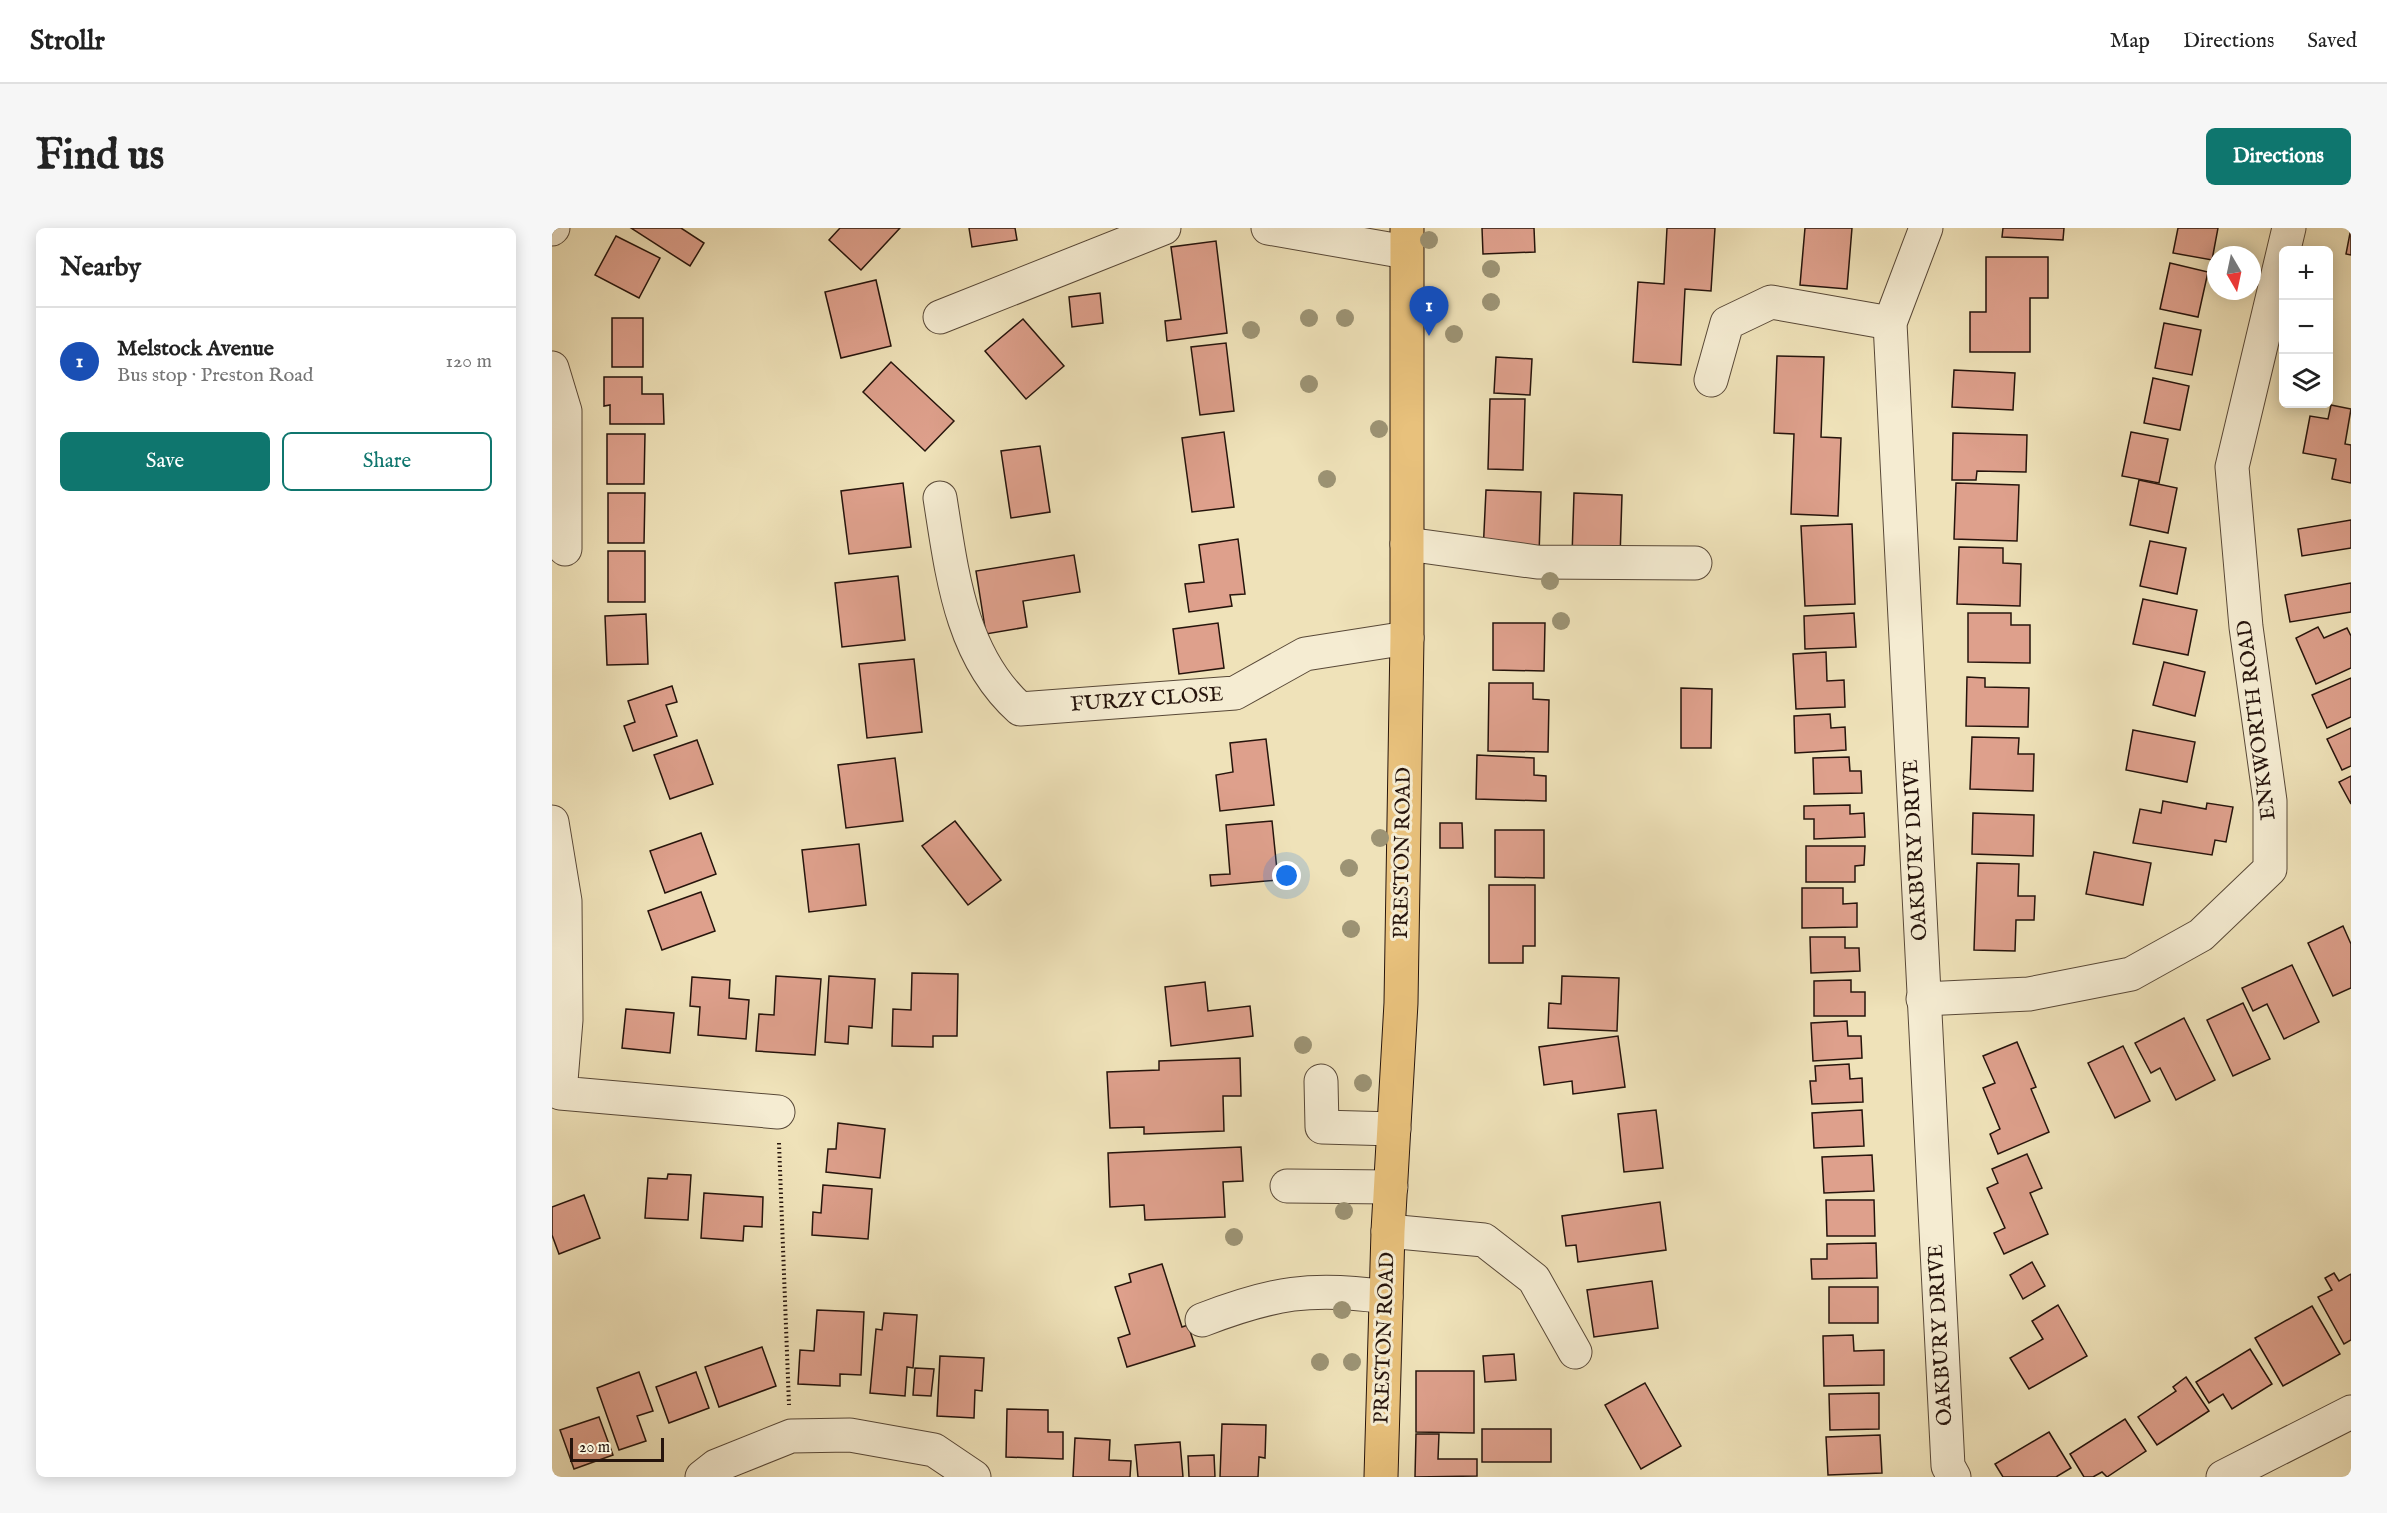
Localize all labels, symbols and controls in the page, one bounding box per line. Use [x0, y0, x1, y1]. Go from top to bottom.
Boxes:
text: Strollr [30, 24, 105, 59]
text: Map [2110, 28, 2150, 55]
text: Directions [2183, 28, 2274, 55]
text: Saved [2307, 28, 2357, 55]
button: Directions [2206, 128, 2351, 185]
text: Find us [36, 130, 164, 183]
north arrow [2207, 246, 2261, 300]
map controls [2279, 246, 2333, 408]
button: + [2279, 246, 2333, 300]
text: Nearby [60, 251, 141, 284]
pin: 1 [1410, 286, 1448, 336]
button: − [2279, 300, 2333, 354]
text: Melstock Avenue [117, 335, 274, 363]
text: 1 [76, 349, 83, 374]
text: 120 m [446, 349, 492, 374]
button: layers [2279, 354, 2333, 408]
text: Bus stop · Preston Road [117, 363, 313, 388]
button: Save [60, 432, 270, 491]
button: Share [282, 432, 492, 491]
street label: ENKWORTH ROAD [2231, 618, 2283, 822]
street label: FURZY CLOSE [1070, 681, 1224, 719]
street label: OAKBURY DRIVE [1898, 758, 1934, 942]
street label: PRESTON ROAD [1388, 767, 1418, 939]
your location [1272, 861, 1301, 890]
street label: OAKBURY DRIVE [1923, 1243, 1959, 1427]
street label: PRESTON ROAD [1369, 1252, 1401, 1424]
scale bar [570, 1435, 664, 1462]
text: 20 m [579, 1438, 610, 1458]

